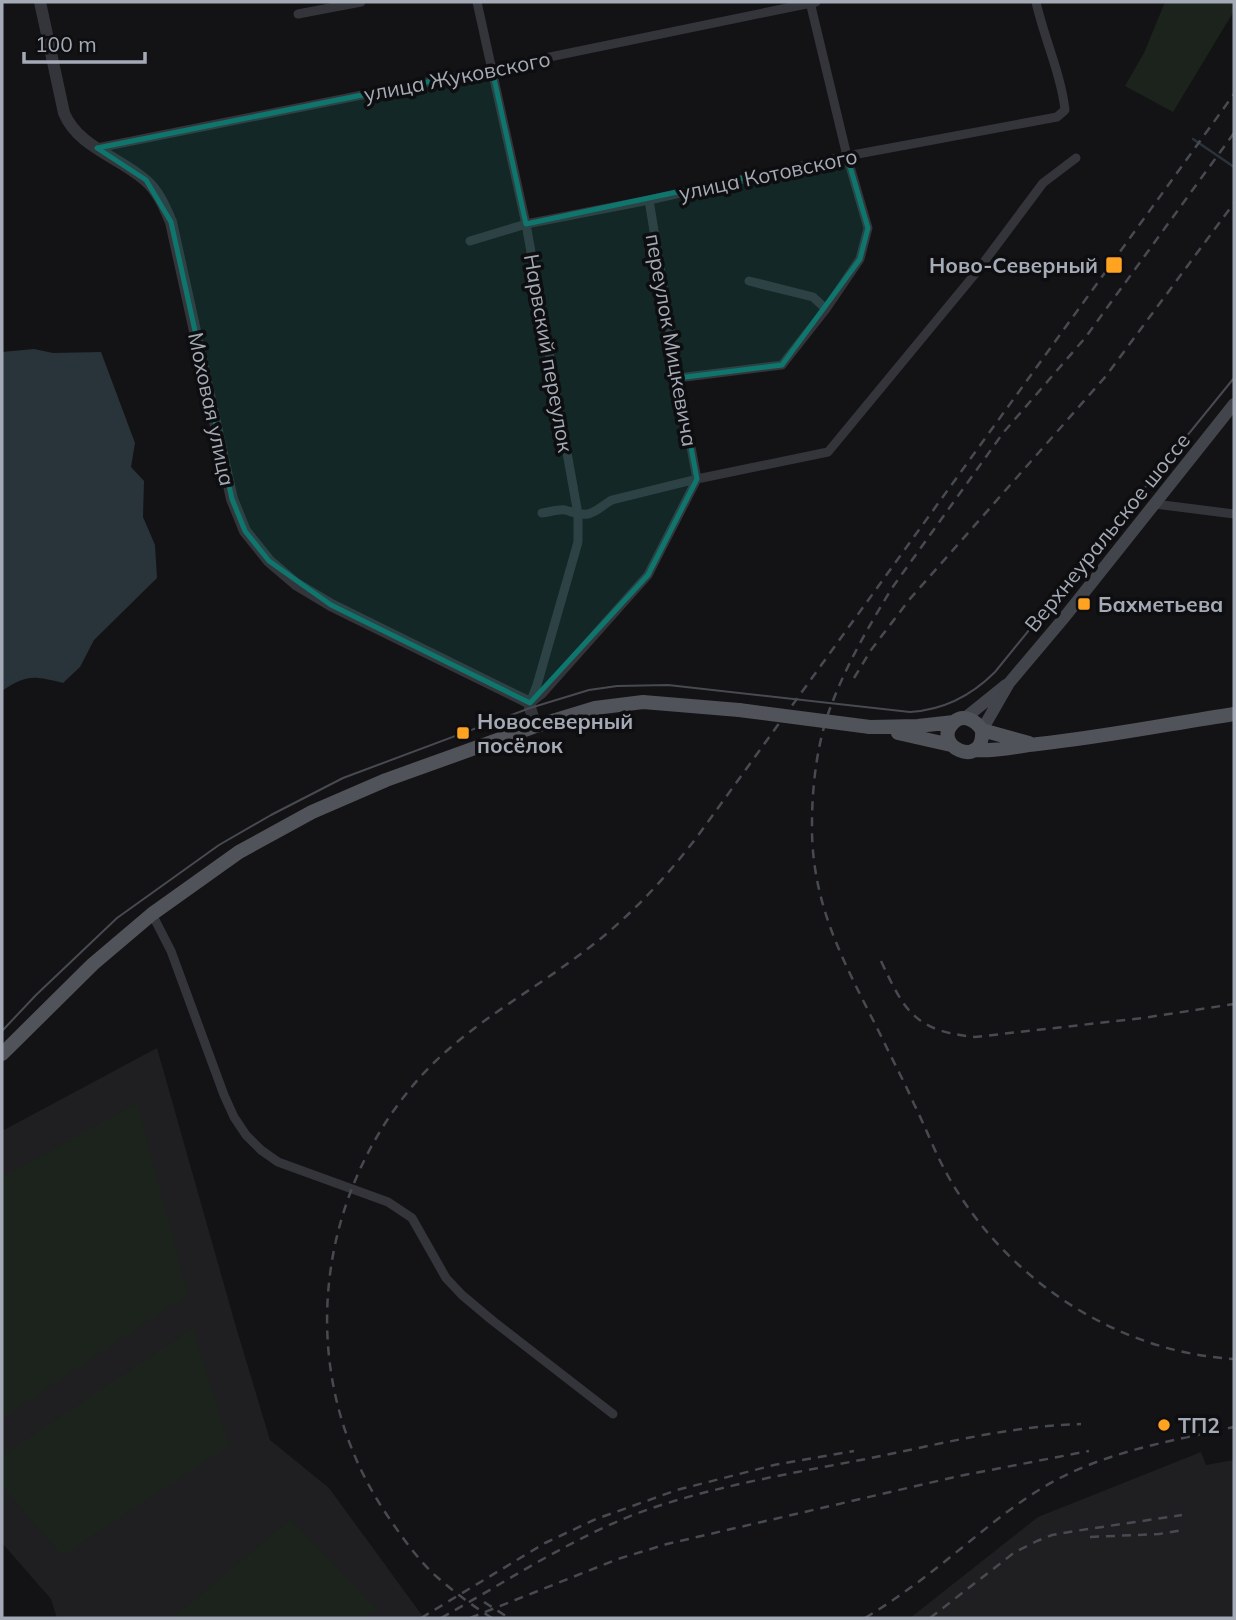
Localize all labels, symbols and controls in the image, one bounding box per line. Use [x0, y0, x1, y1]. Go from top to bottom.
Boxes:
scale bar [24, 21, 145, 65]
text: 100 m [35, 31, 97, 57]
street label: улица Жуковского [362, 45, 552, 107]
street label: улица Котовского [676, 142, 860, 206]
street label: переулок Мицкевича [640, 232, 704, 448]
street label: Нарвский переулок [519, 252, 579, 455]
place label: Ново-Северный [929, 252, 1098, 278]
marker: Ново-Северный [1104, 255, 1124, 275]
street label: Моховая улица [183, 330, 241, 488]
street label: Верхнеуральское шоссе [1019, 427, 1195, 637]
place label: Бахметьева [1098, 591, 1223, 617]
marker: Бахметьева [1076, 596, 1092, 612]
place label: Новосеверный посёлок [477, 708, 633, 758]
marker: Новосеверный посёлок [455, 725, 471, 741]
place label: ТП2 [1178, 1412, 1220, 1438]
marker: ТП2 [1156, 1417, 1172, 1433]

